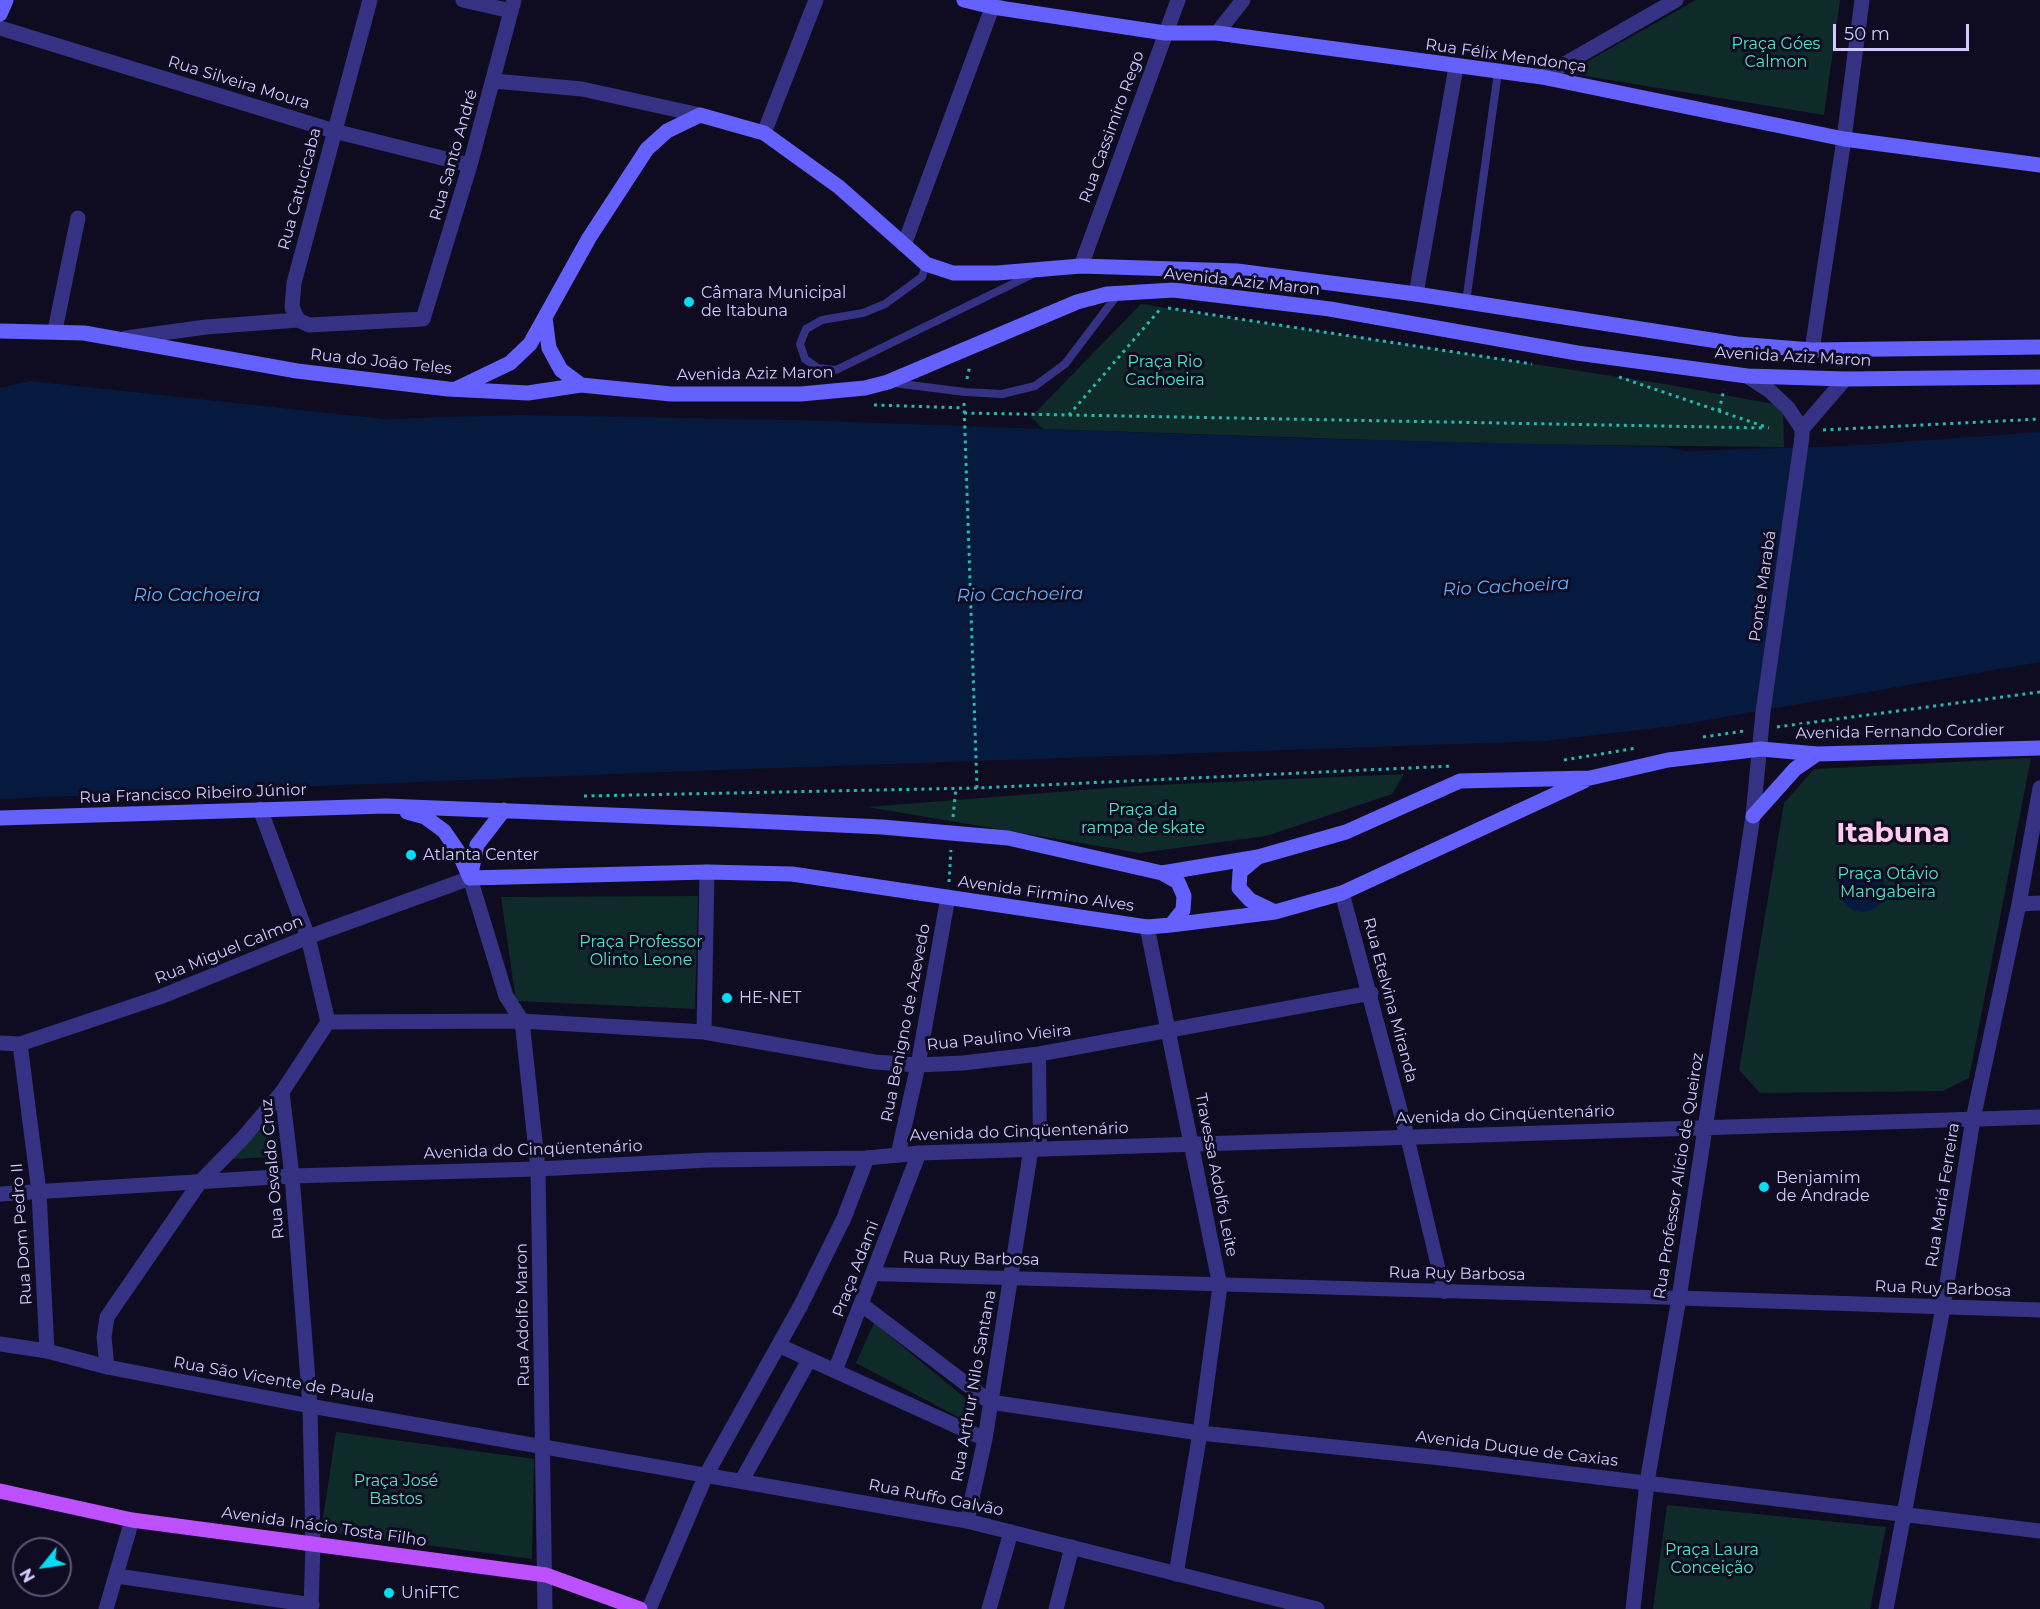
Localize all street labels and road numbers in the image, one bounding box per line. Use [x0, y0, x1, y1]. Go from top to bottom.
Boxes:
street label: Rua Félix Mendonça [1424, 35, 1588, 77]
street label: Rua Cassimiro Rego [1076, 48, 1148, 206]
street label: Rua Silveira Moura [166, 52, 312, 114]
street label: Rua Santo André [426, 87, 482, 223]
street label: Rua Catucicaba [274, 126, 326, 252]
street label: Avenida Aziz Maron [1163, 264, 1321, 300]
street label: Avenida Aziz Maron [1714, 343, 1872, 371]
street label: Rua do João Teles [309, 345, 453, 379]
street label: Avenida Aziz Maron [676, 363, 834, 385]
street label: Ponte Marabá [1746, 529, 1780, 643]
street label: Avenida Fernando Cordier [1795, 721, 2005, 743]
street label: Rua Francisco Ribeiro Júnior [79, 780, 307, 808]
street label: Avenida Firmino Alves [957, 872, 1135, 916]
street label: Rua Miguel Calmon [152, 911, 306, 989]
street label: Rua Etelvina Miranda [1359, 915, 1421, 1085]
street label: Rua Benigno de Azevedo [877, 922, 935, 1124]
street label: Rua Paulino Vieira [926, 1021, 1072, 1055]
street label: Rua Professor Alício de Queiroz [1650, 1051, 1708, 1301]
street label: Travessa Adolfo Leite [1191, 1091, 1241, 1259]
street label: Rua Osvaldo Cruz [257, 1098, 289, 1240]
street label: Avenida do Cinqüentenário [1395, 1102, 1615, 1128]
street label: Avenida do Cinqüentenário [909, 1119, 1129, 1145]
street label: Rua Mariá Ferreira [1922, 1121, 1964, 1269]
street label: Avenida do Cinqüentenário [423, 1137, 643, 1163]
street label: Rua Dom Pedro II [7, 1162, 37, 1306]
street label: Praça Adami [829, 1218, 883, 1320]
street label: Rua Adolfo Maron [512, 1243, 534, 1387]
street label: Rua Ruy Barbosa [902, 1248, 1040, 1270]
street label: Rua Ruy Barbosa [1388, 1263, 1526, 1285]
street label: Rua Ruy Barbosa [1874, 1277, 2012, 1301]
street label: Rua Arthur Nilo Santana [948, 1289, 1000, 1483]
street label: Rua São Vicente de Paula [172, 1353, 376, 1407]
street label: Avenida Duque de Caxias [1415, 1427, 1619, 1471]
street label: Rua Ruffo Galvão [867, 1475, 1005, 1521]
street label: Avenida Inácio Tosta Filho [220, 1503, 428, 1551]

